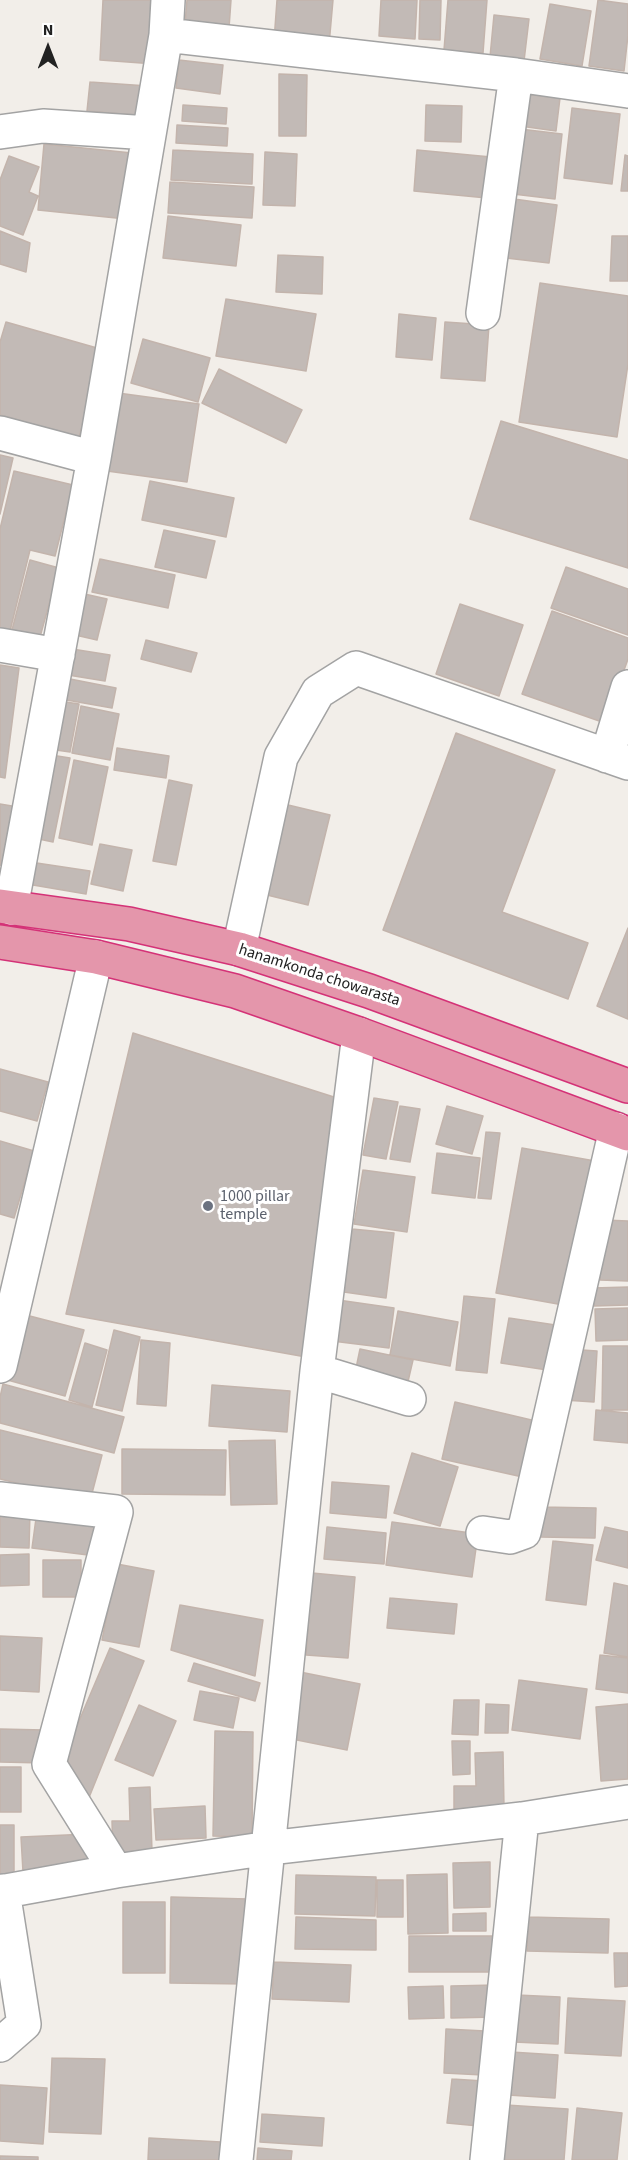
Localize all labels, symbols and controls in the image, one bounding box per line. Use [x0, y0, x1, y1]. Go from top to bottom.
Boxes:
north arrow [18, 18, 78, 78]
text: N [43, 19, 53, 41]
street label: hanamkonda chowarasta [236, 941, 402, 1011]
place label: 1000 pillar temple [220, 1187, 290, 1225]
marker: 1000 pillar temple [201, 1199, 215, 1213]

